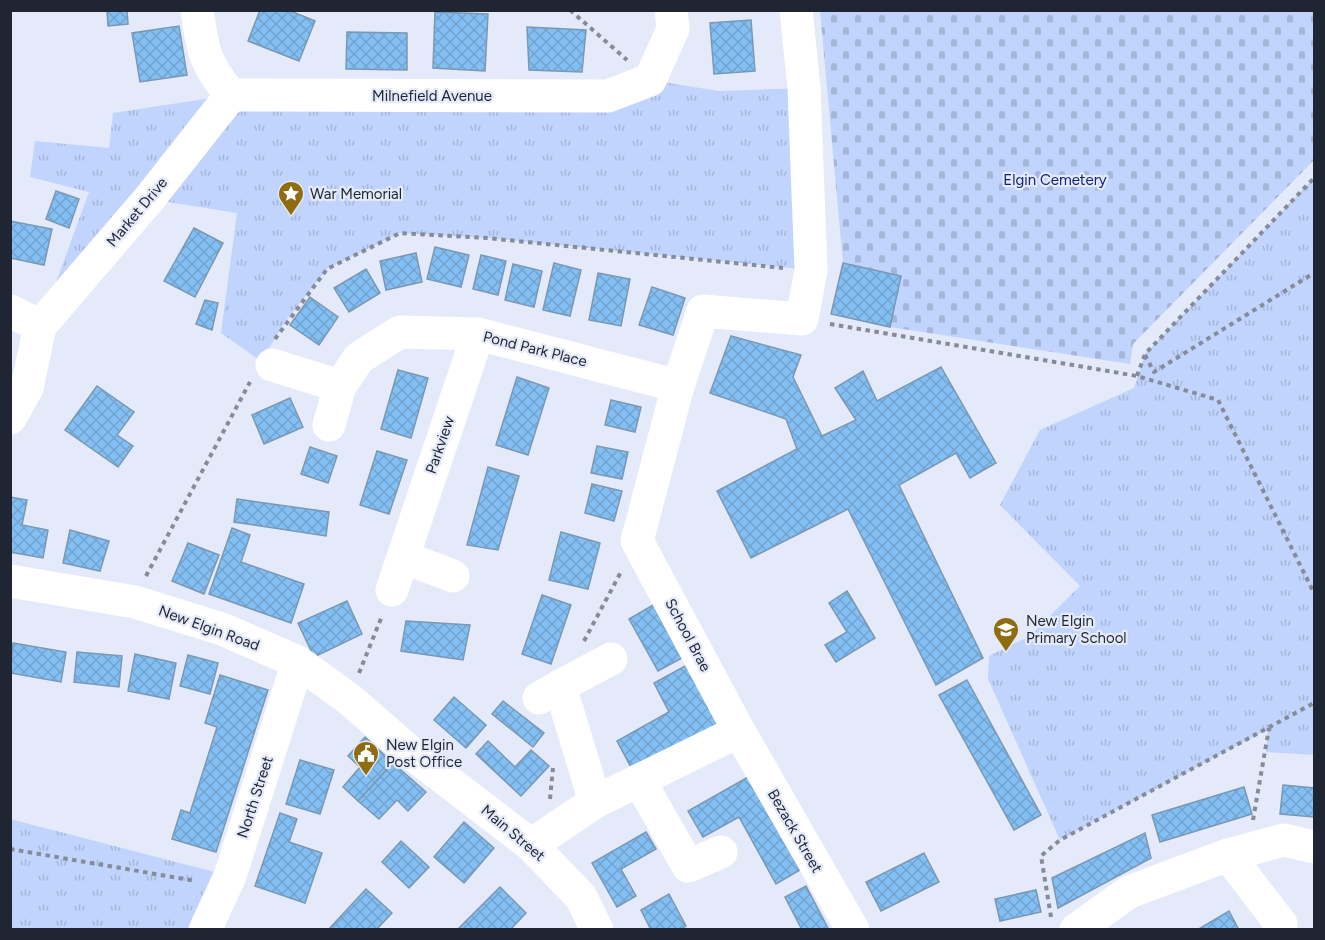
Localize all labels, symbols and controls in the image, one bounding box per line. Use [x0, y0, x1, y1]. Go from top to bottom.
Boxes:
street label: Milnefield Avenue [372, 87, 492, 105]
park label: Elgin Cemetery [1003, 171, 1107, 189]
street label: Market Drive [103, 174, 171, 250]
place icon: War Memorial [276, 179, 306, 217]
place label: War Memorial [310, 185, 402, 203]
street label: Pond Park Place [481, 327, 589, 371]
street label: Parkview [422, 414, 458, 476]
street label: School Brae [661, 595, 715, 675]
street label: New Elgin Road [156, 601, 262, 655]
place label: New Elgin Primary School [1026, 612, 1127, 647]
school or university icon: New Elgin Primary School [991, 615, 1021, 653]
place label: New Elgin Post Office [386, 736, 462, 771]
public building icon: New Elgin Post Office [351, 739, 381, 777]
street label: North Street [233, 753, 277, 840]
street label: Bezack Street [764, 786, 826, 876]
street label: Main Street [477, 801, 549, 865]

